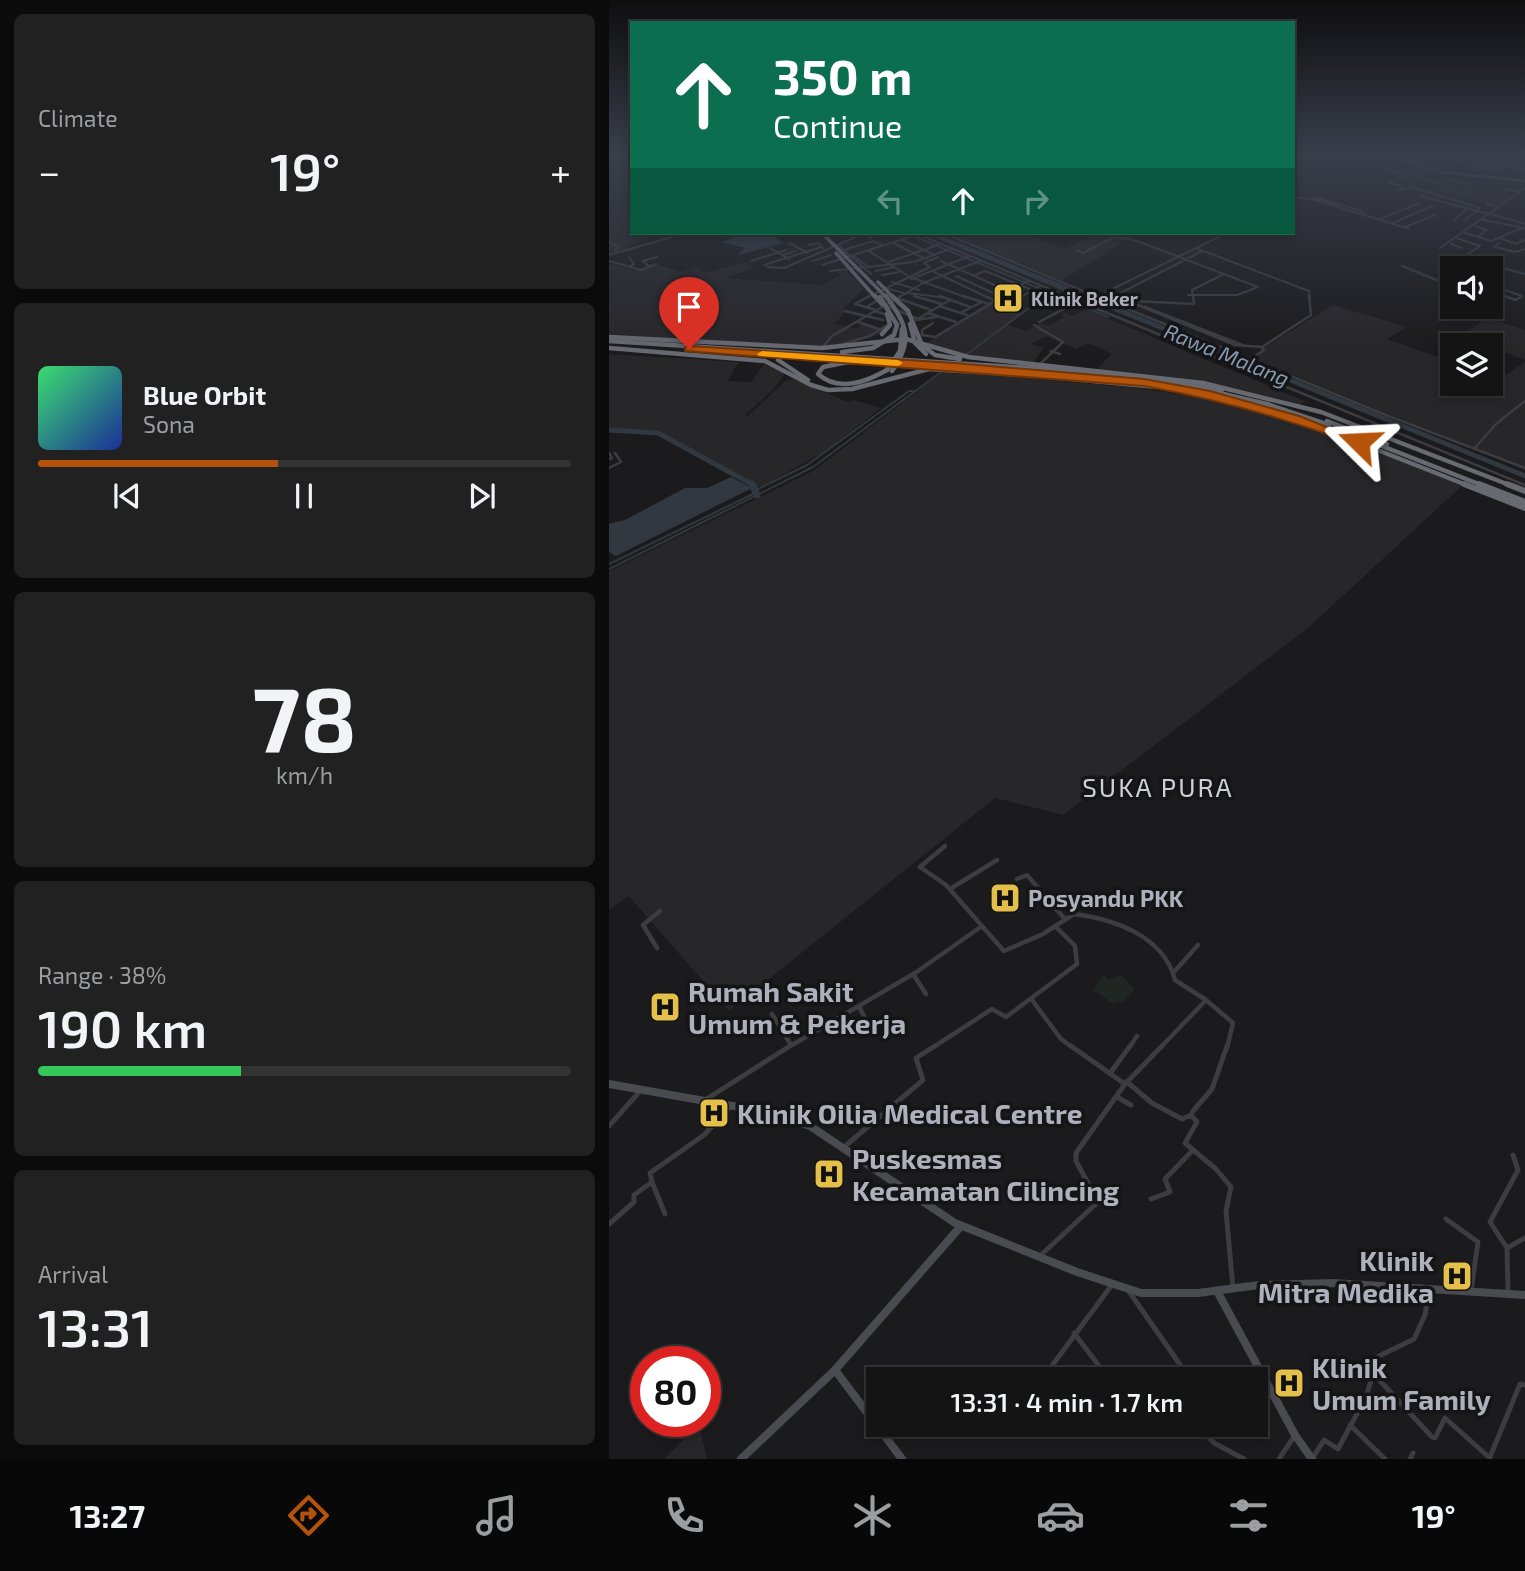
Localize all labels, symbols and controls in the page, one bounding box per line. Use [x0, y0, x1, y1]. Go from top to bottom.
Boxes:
text: 350 m [773, 46, 913, 105]
icon: ahead [658, 49, 749, 140]
text: Climate [38, 104, 118, 132]
text: Continue [773, 106, 902, 144]
text: 19° [270, 139, 340, 201]
text: − [38, 148, 60, 194]
text: + [550, 148, 571, 194]
icon: left [871, 182, 909, 220]
icon: ahead [944, 182, 982, 220]
icon: right [1017, 182, 1055, 220]
map controls [1440, 256, 1503, 396]
button: sound [1440, 256, 1503, 319]
pin [659, 277, 719, 349]
hospital icon: Klinik Beker [991, 281, 1025, 315]
place label: Klinik Beker [1031, 287, 1138, 310]
icon: arrive [670, 288, 708, 326]
water label: Rawa Malang [1161, 318, 1293, 390]
button: layers [1440, 333, 1503, 396]
text: Blue Orbit [143, 379, 266, 410]
position arrow [1322, 405, 1396, 479]
text: Sona [143, 410, 195, 438]
icon: previous [108, 477, 146, 515]
icon: pause [285, 477, 323, 515]
icon: next [463, 477, 501, 515]
text: 78 [252, 661, 357, 770]
text: km/h [276, 761, 333, 789]
district label: SUKA PURA [1082, 771, 1234, 802]
hospital icon: Posyandu PKK [988, 881, 1022, 915]
place label: Posyandu PKK [1028, 884, 1184, 912]
text: Range · 38% [38, 961, 166, 989]
place label: Rumah Sakit Umum & Pekerja [688, 974, 906, 1040]
hospital icon: Rumah Sakit Umum & Pekerja [648, 990, 682, 1024]
text: 190 km [38, 996, 207, 1058]
hospital icon: Klinik Oilia Medical Centre [697, 1096, 731, 1130]
place label: Klinik Oilia Medical Centre [737, 1096, 1082, 1130]
place label: Puskesmas Kecamatan Cilincing [852, 1141, 1119, 1207]
hospital icon: Puskesmas Kecamatan Cilincing [812, 1157, 846, 1191]
place label: Klinik Mitra Medika [1258, 1243, 1434, 1309]
hospital icon: Klinik Mitra Medika [1440, 1259, 1474, 1293]
text: Arrival [38, 1260, 108, 1288]
text: 13:31 [38, 1295, 153, 1357]
speed limit sign: 80 [630, 1346, 721, 1437]
place label: Klinik Umum Family [1312, 1350, 1491, 1416]
hospital icon: Klinik Umum Family [1272, 1366, 1306, 1400]
text: 13:31 · 4 min · 1.7 km [951, 1386, 1183, 1417]
icon: directions [284, 1491, 333, 1540]
icon: music [472, 1491, 521, 1540]
icon: phone [660, 1491, 709, 1540]
icon: climate [848, 1491, 897, 1540]
icon: car [1036, 1491, 1085, 1540]
icon: filters [1224, 1491, 1273, 1540]
text: 13:27 [69, 1496, 145, 1534]
text: 19° [1412, 1496, 1455, 1534]

